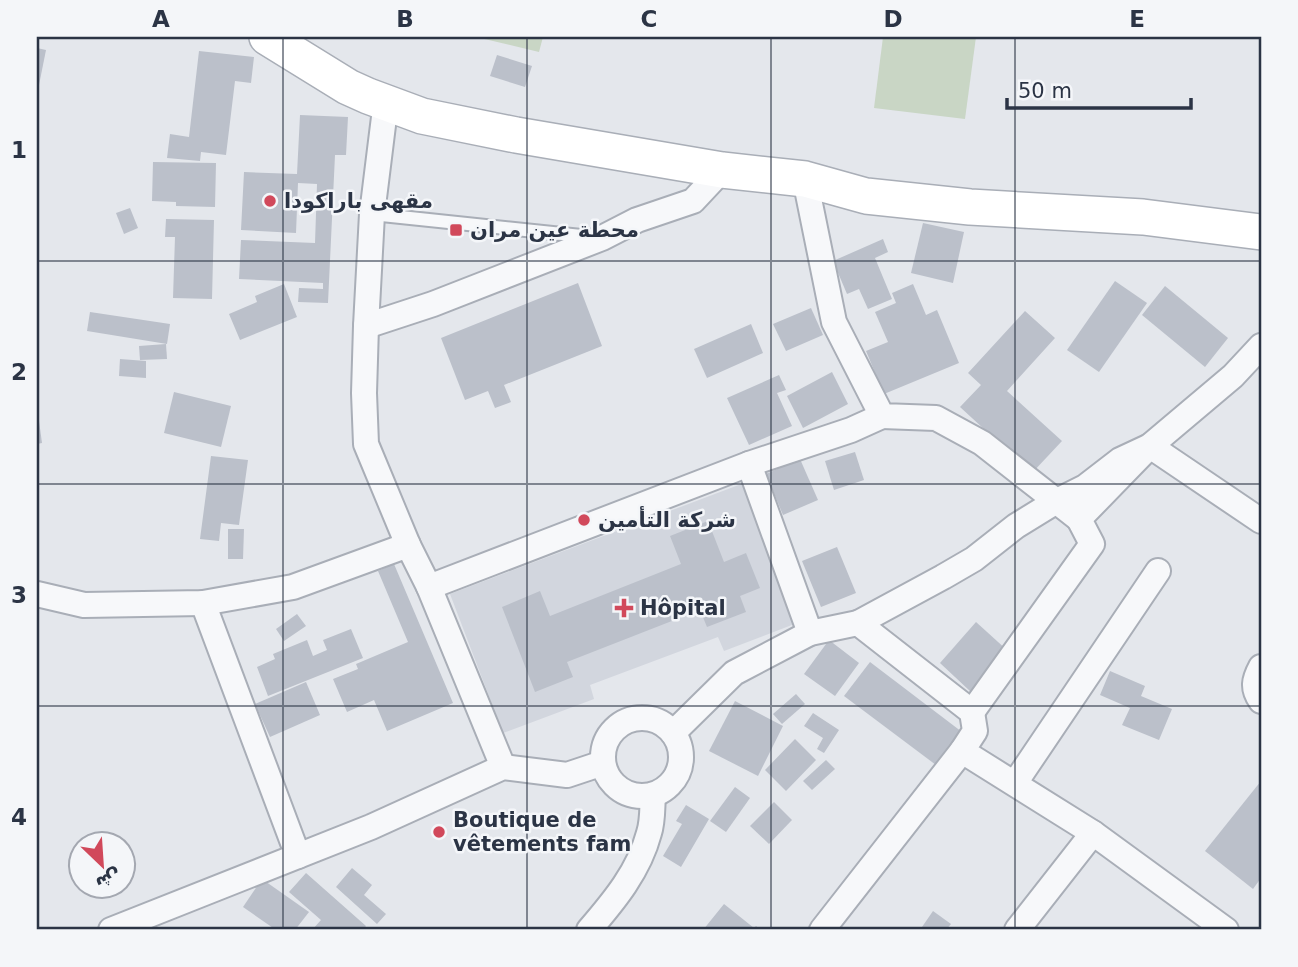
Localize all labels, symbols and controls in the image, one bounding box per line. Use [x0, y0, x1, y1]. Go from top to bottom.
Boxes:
text: A [152, 6, 170, 32]
text: B [396, 6, 414, 32]
text: C [641, 6, 657, 32]
text: D [883, 6, 903, 32]
text: E [1129, 6, 1145, 32]
scale bar [1007, 66, 1191, 110]
text: 50 m [1018, 79, 1072, 103]
text: 1 [11, 137, 27, 163]
place label: مقهى باراكودا [284, 189, 433, 213]
marker: مقهى باراكودا [262, 193, 278, 209]
place label: محطة عين مران [470, 218, 639, 242]
marker: محطة عين مران [448, 222, 464, 238]
text: 2 [11, 359, 27, 385]
place label: شركة التأمين [598, 505, 736, 532]
marker: شركة التأمين [576, 512, 592, 528]
text: 3 [11, 582, 27, 608]
place label: Hôpital [640, 596, 726, 620]
marker: Hôpital [614, 598, 634, 618]
text: 4 [11, 804, 27, 830]
place label: Boutique de vêtements fam [453, 808, 631, 856]
marker: Boutique de vêtements fam [431, 824, 447, 840]
north arrow [66, 830, 136, 900]
text: ش [92, 864, 126, 896]

